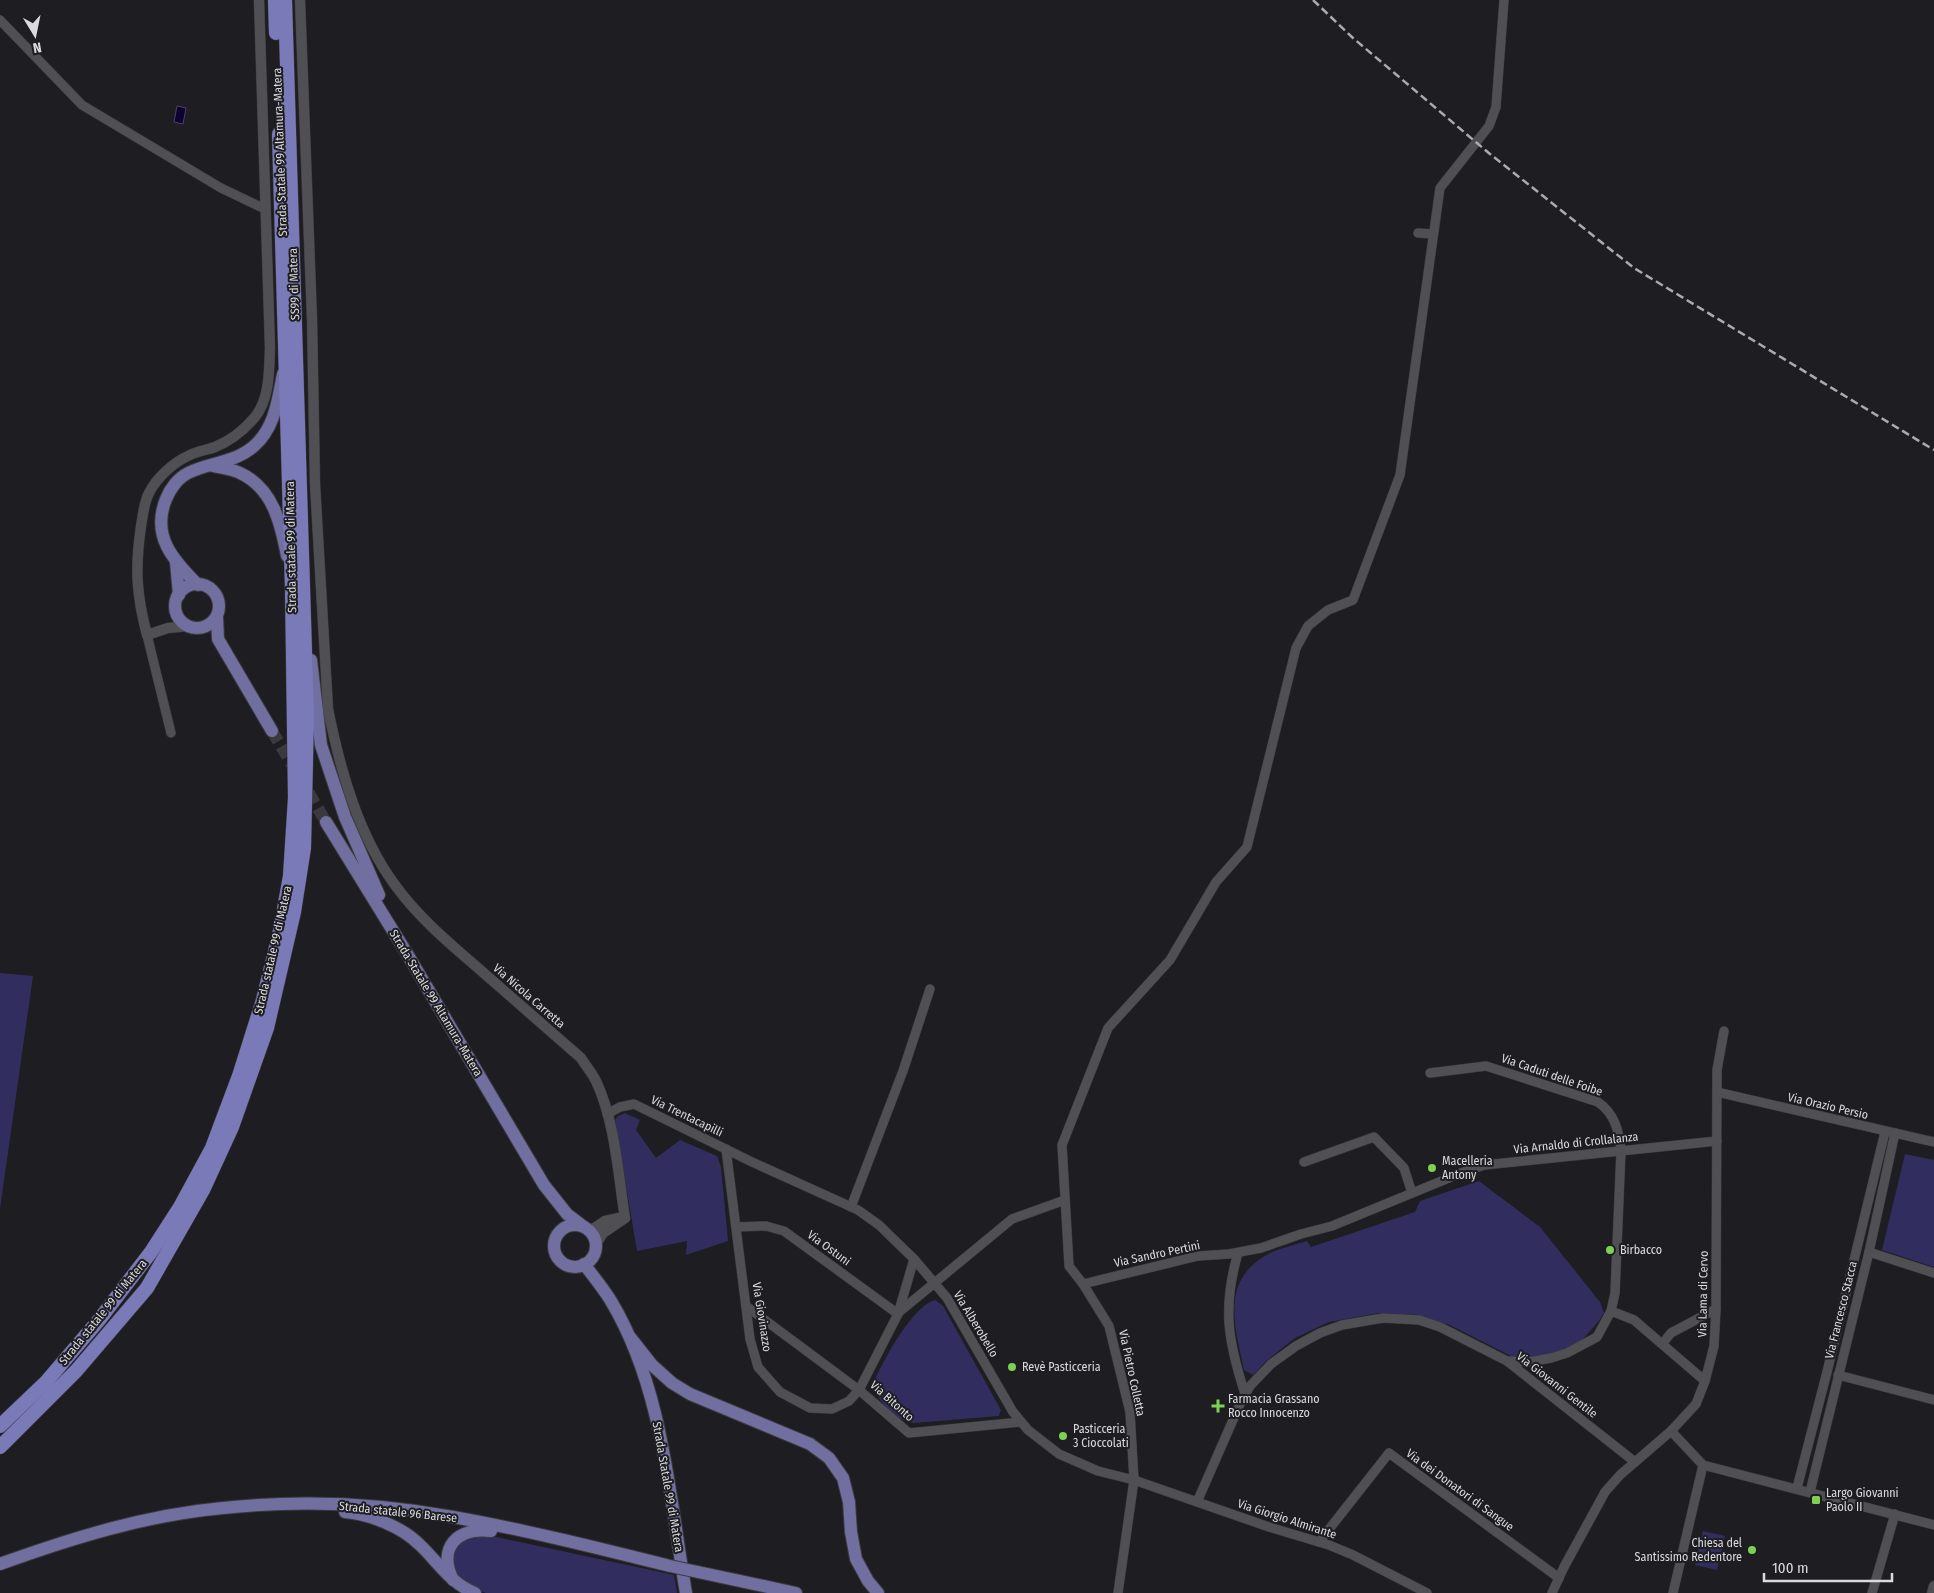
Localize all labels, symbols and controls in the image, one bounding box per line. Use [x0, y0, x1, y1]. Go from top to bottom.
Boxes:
north arrow [10, 10, 60, 60]
text: N [32, 38, 43, 56]
street label: Strada Statale 99 Altamura-Matera [270, 67, 290, 237]
street label: SS99 di Matera [286, 248, 302, 320]
street label: Strada statale 99 di Matera [283, 481, 299, 613]
street label: Strada statale 99 di Matera [251, 884, 295, 1016]
street label: Strada Statale 99 Altamura-Matera [387, 927, 486, 1079]
street label: Via Nicola Carretta [490, 961, 568, 1031]
street label: Via Caduti delle Foibe [1500, 1051, 1604, 1099]
street label: Via Orazio Persio [1786, 1090, 1870, 1122]
street label: Via Trentacapilli [649, 1092, 725, 1140]
street label: Via Arnaldo di Crollalanza [1513, 1129, 1639, 1157]
place label: Macelleria Antony [1442, 1154, 1493, 1182]
marker: Macelleria Antony [1426, 1162, 1438, 1174]
street label: Via Ostuni [805, 1228, 853, 1268]
street label: Via Sandro Pertini [1113, 1238, 1201, 1270]
place label: Birbacco [1620, 1243, 1662, 1257]
marker: Birbacco [1604, 1244, 1616, 1256]
street label: Via Lama di Cervo [1695, 1251, 1711, 1337]
street label: Strada statale 99 di Matera [56, 1256, 150, 1368]
street label: Via Francesco Stacca [1822, 1260, 1860, 1360]
street label: Via Giovinazzo [750, 1281, 774, 1353]
street label: Via Alberobello [951, 1288, 1001, 1360]
street label: Via Pietro Colletta [1116, 1329, 1148, 1418]
street label: Via Giovanni Gentile [1514, 1349, 1600, 1421]
place label: Revè Pasticceria [1022, 1360, 1101, 1374]
marker: Revè Pasticceria [1006, 1361, 1018, 1373]
street label: Via Bitonto [867, 1378, 917, 1424]
place label: Farmacia Grassano Rocco Innocenzo [1228, 1392, 1320, 1420]
marker: Farmacia Grassano Rocco Innocenzo [1212, 1400, 1224, 1412]
street label: Strada Statale 99 di Matera [650, 1421, 686, 1554]
place label: Pasticceria 3 Cioccolati [1073, 1422, 1129, 1450]
marker: Pasticceria 3 Cioccolati [1057, 1430, 1069, 1442]
street label: Via dei Donatori di Sangue [1403, 1446, 1517, 1534]
place label: Largo Giovanni Paolo II [1826, 1486, 1899, 1514]
marker: Largo Giovanni Paolo II [1810, 1494, 1822, 1506]
street label: Via Giorgio Almirante [1236, 1496, 1338, 1542]
street label: Strada statale 96 Barese [338, 1499, 458, 1525]
place label: Chiesa del Santissimo Redentore [1635, 1536, 1742, 1564]
marker: Chiesa del Santissimo Redentore [1746, 1544, 1758, 1556]
scale bar [1764, 1550, 1892, 1582]
text: 100 m [1772, 1559, 1809, 1577]

